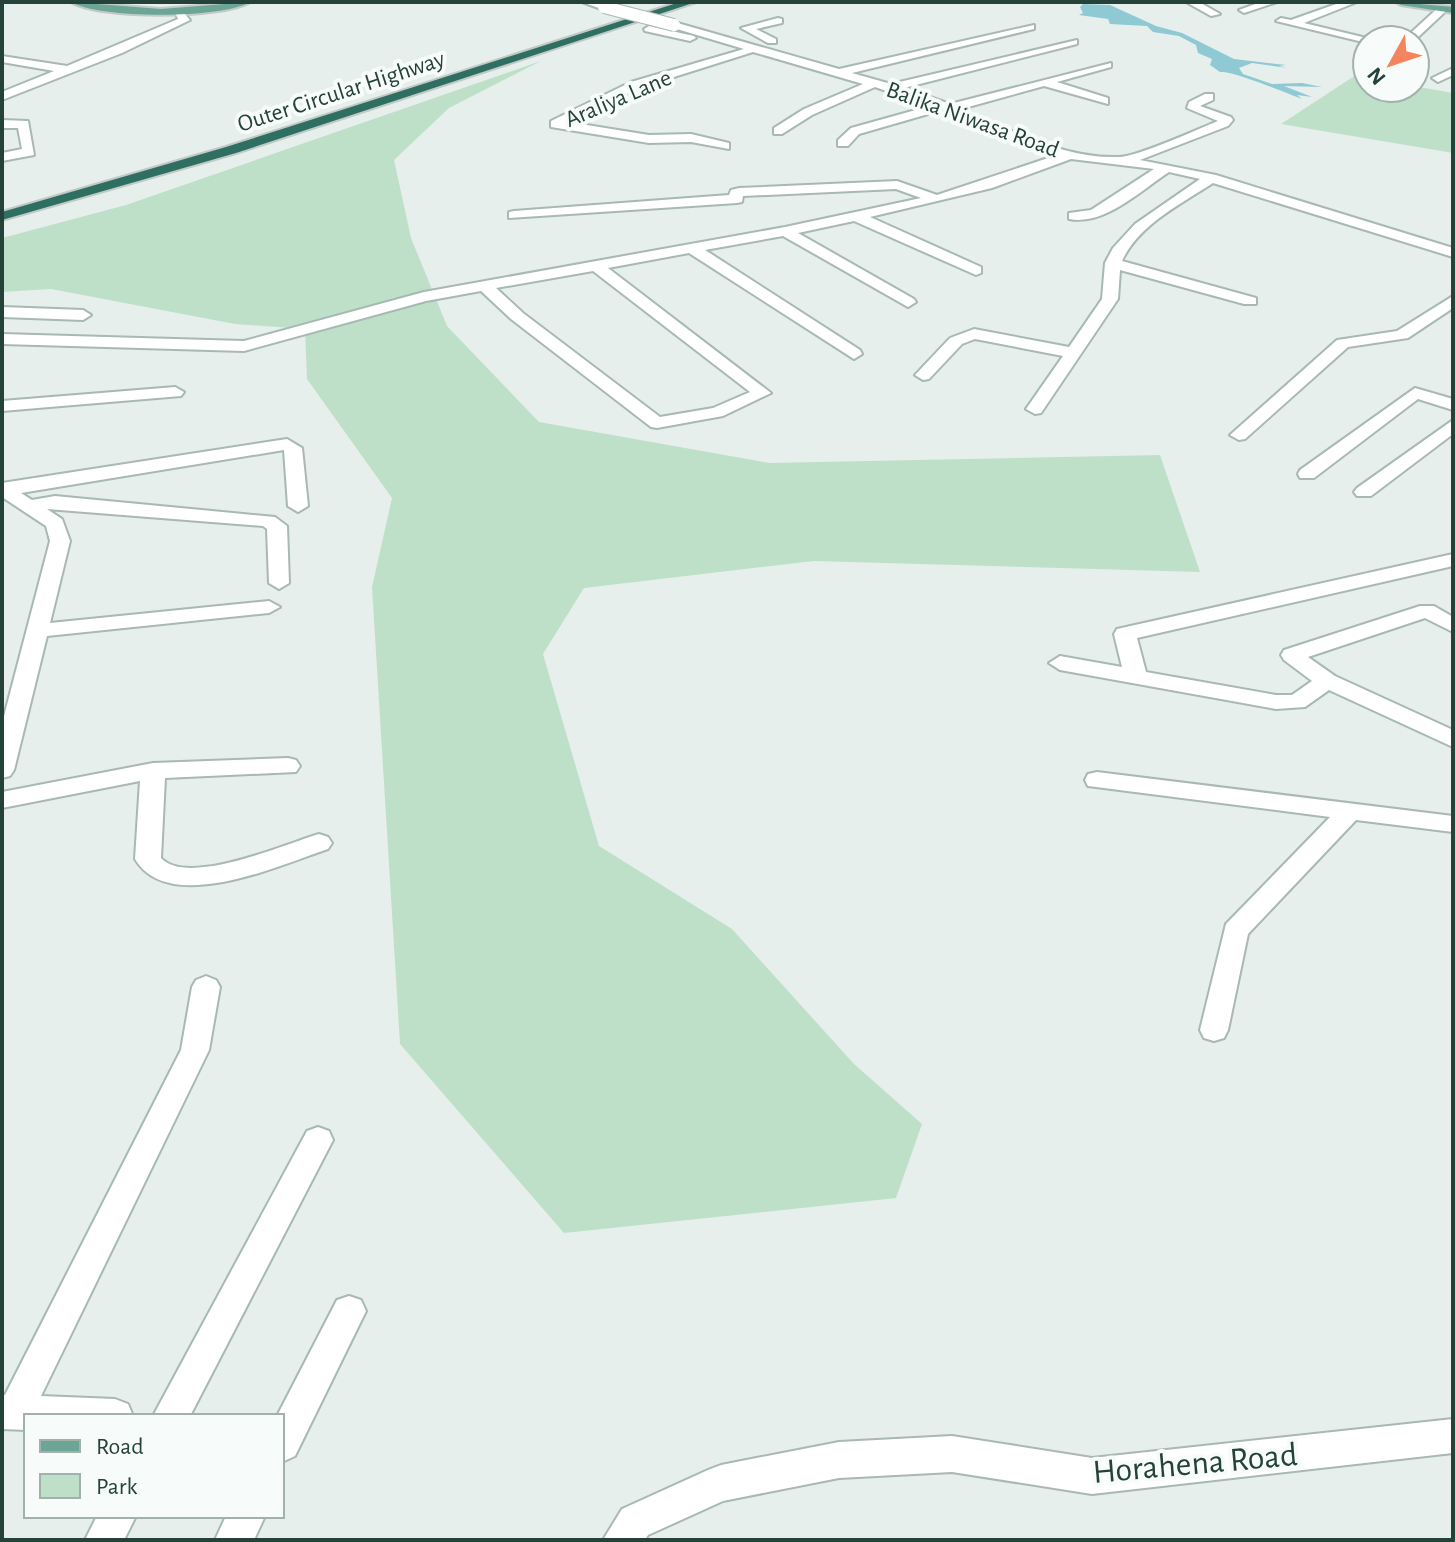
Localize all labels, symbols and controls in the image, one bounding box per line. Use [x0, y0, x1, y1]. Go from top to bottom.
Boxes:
north arrow [1351, 24, 1431, 104]
street label: Outer Circular Highway [235, 47, 448, 137]
text: N [1363, 63, 1390, 89]
street label: Araliya Lane [562, 66, 675, 132]
street label: Balika Niwasa Road [883, 78, 1062, 162]
legend [24, 1414, 284, 1518]
text: Road [96, 1435, 144, 1459]
street label: Horahena Road [1092, 1438, 1299, 1490]
text: Park [96, 1475, 137, 1499]

